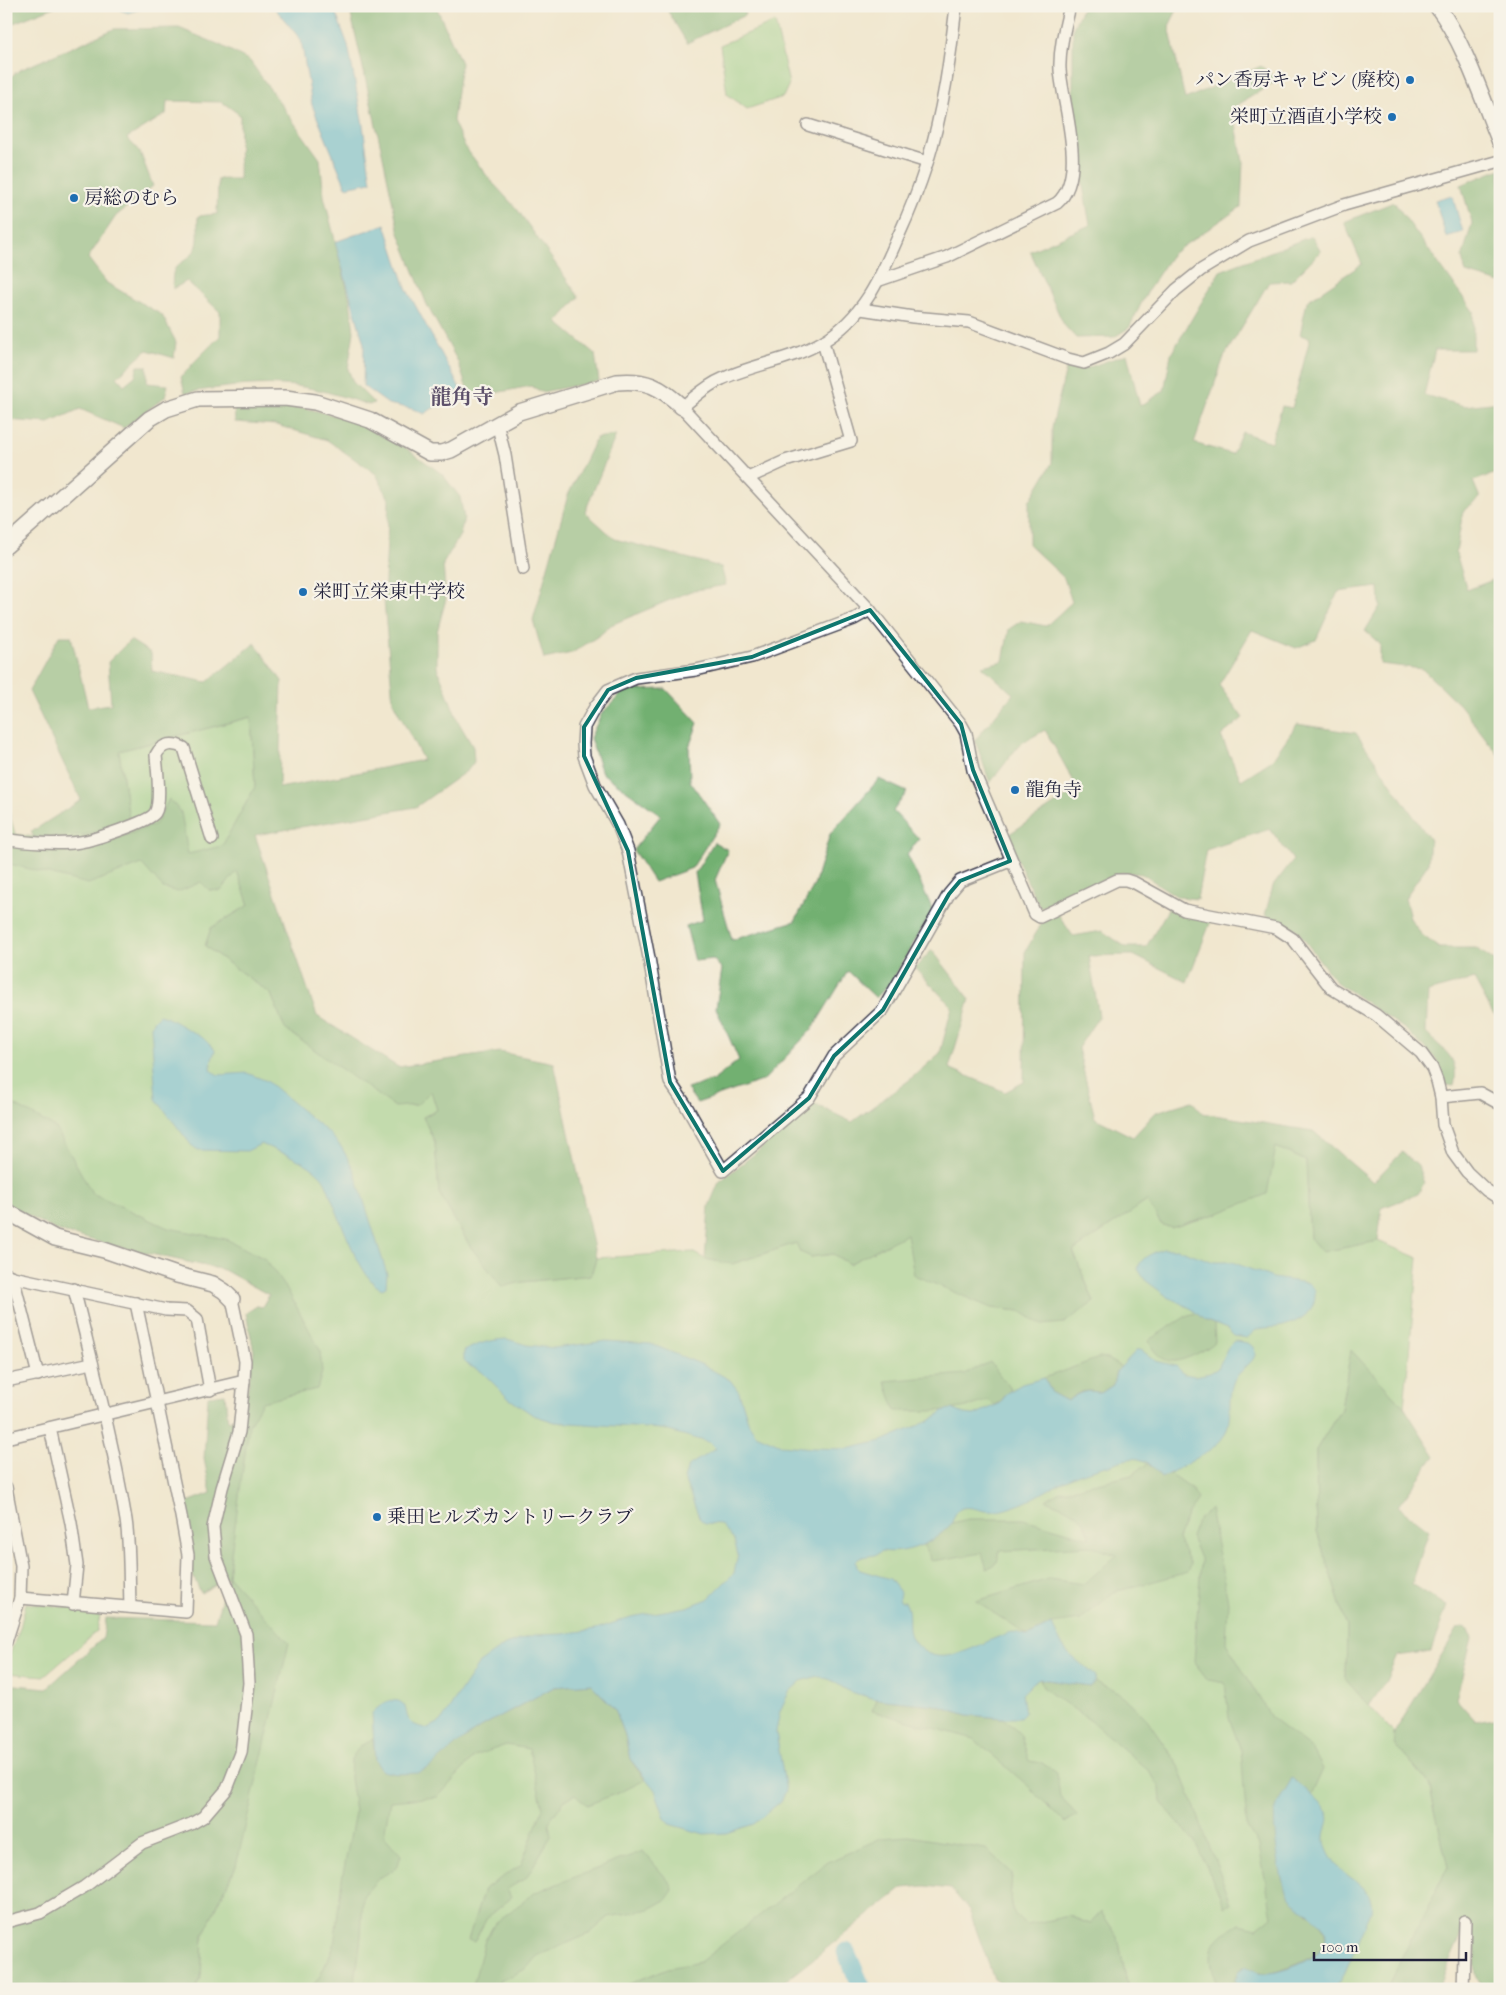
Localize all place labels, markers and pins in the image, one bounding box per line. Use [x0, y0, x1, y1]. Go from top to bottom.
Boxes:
place label: パン香房キャビン (廃校) [1195, 69, 1400, 91]
marker: パン香房キャビン (廃校) [1404, 74, 1416, 86]
place label: 栄町立酒直小学校 [1230, 106, 1382, 128]
marker: 栄町立酒直小学校 [1386, 111, 1398, 123]
place label: 房総のむら [84, 187, 179, 209]
marker: 房総のむら [68, 192, 80, 204]
place label: 栄町立栄東中学校 [313, 581, 465, 603]
marker: 栄町立栄東中学校 [297, 586, 309, 598]
place label: 龍角寺 [1025, 779, 1082, 801]
marker: 龍角寺 [1009, 784, 1021, 796]
place label: 乗田ヒルズカントリークラブ [387, 1506, 633, 1528]
marker: 乗田ヒルズカントリークラブ [371, 1511, 383, 1523]

